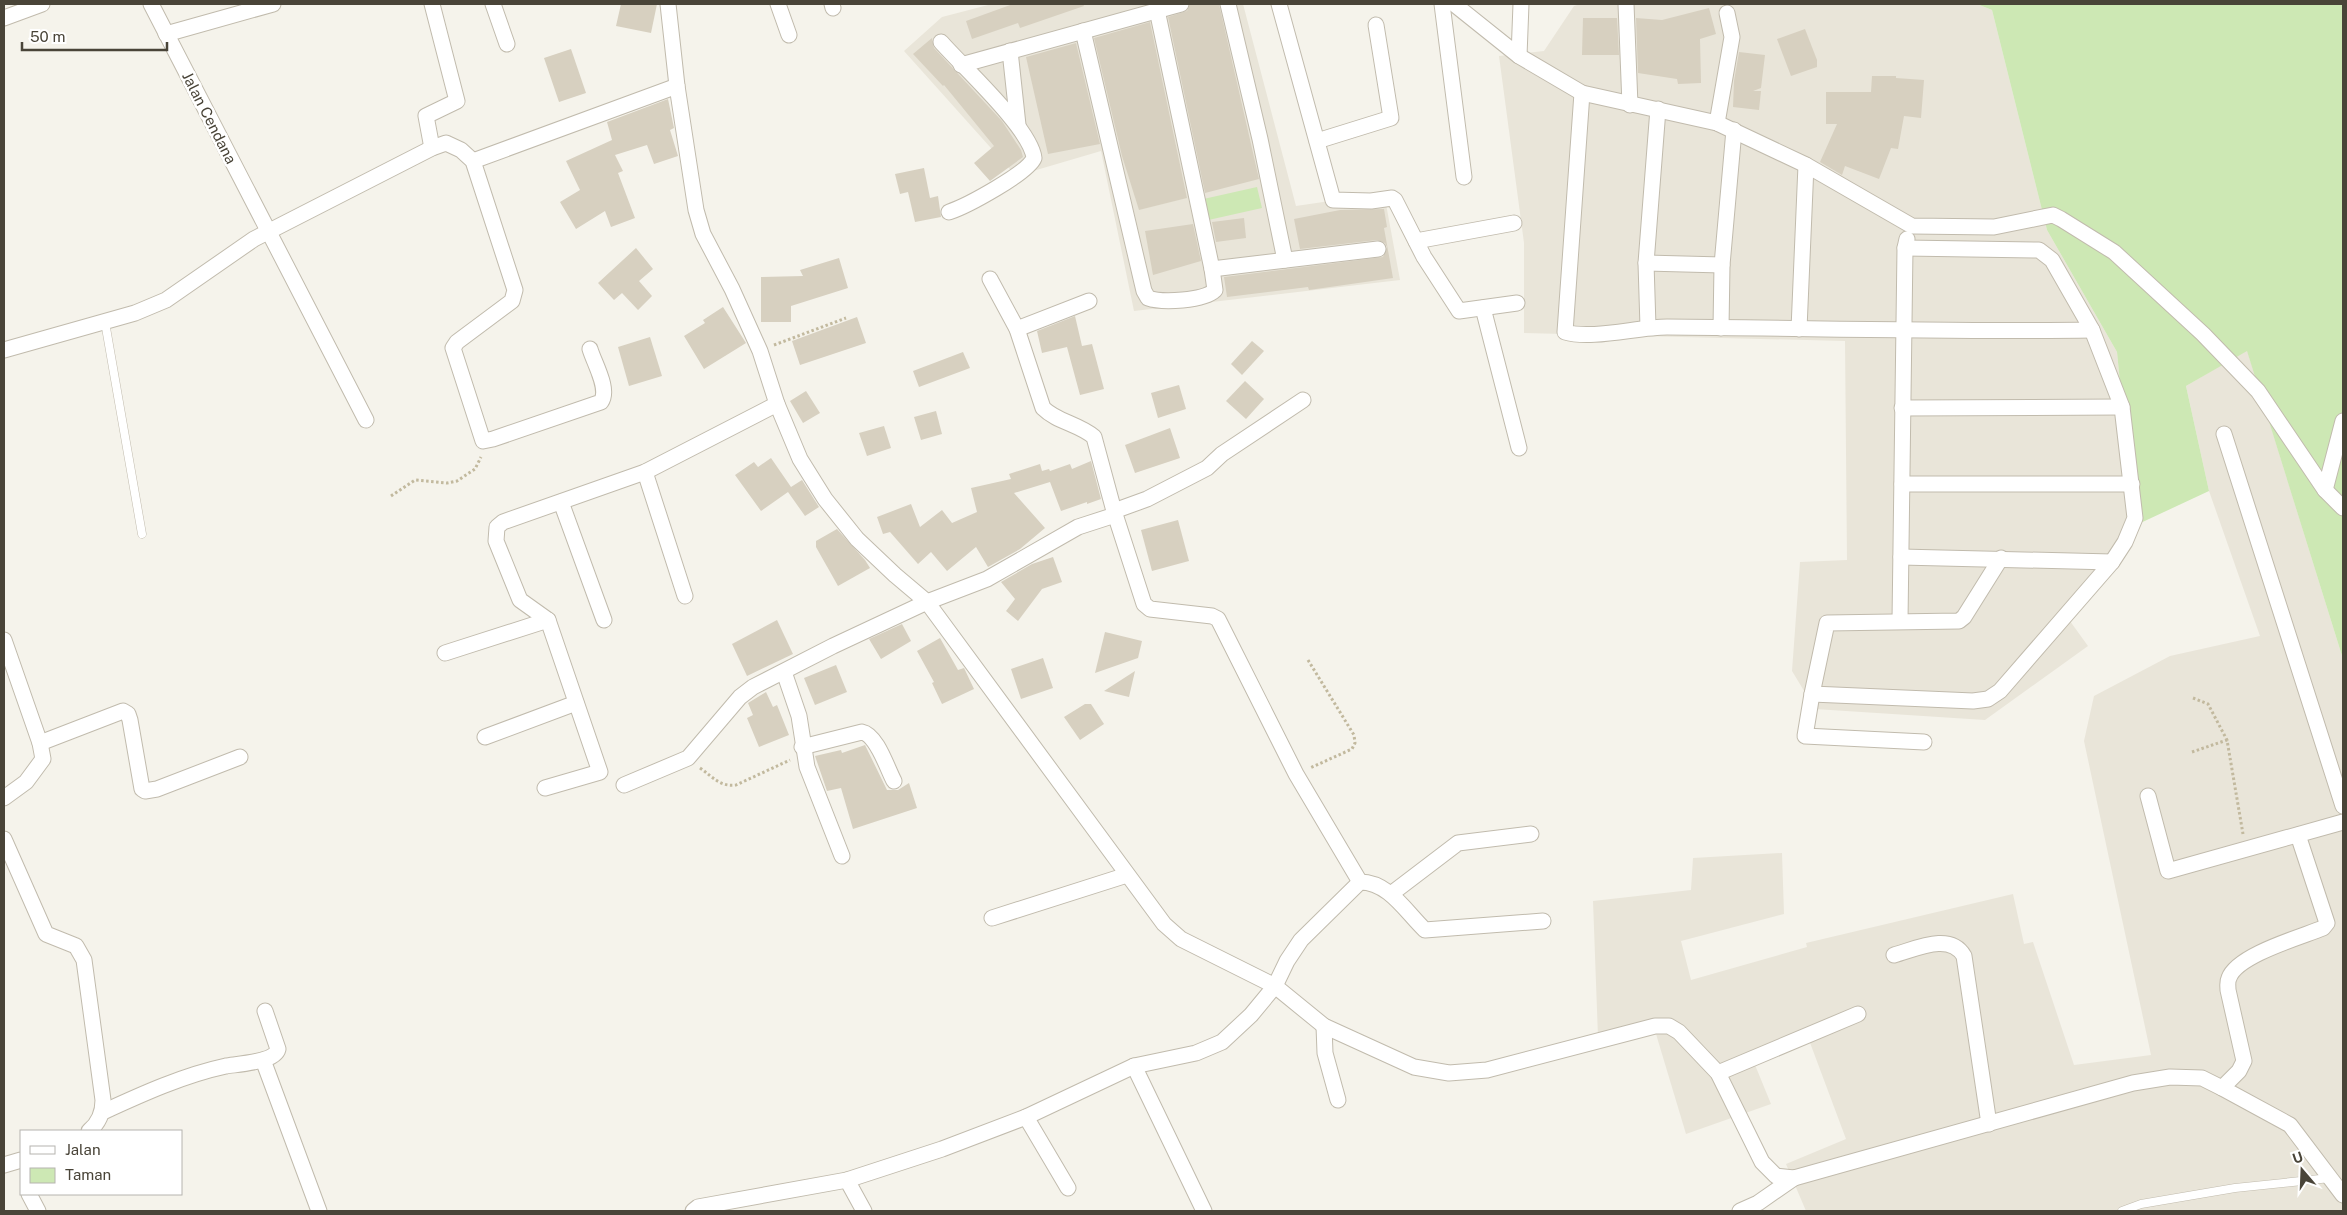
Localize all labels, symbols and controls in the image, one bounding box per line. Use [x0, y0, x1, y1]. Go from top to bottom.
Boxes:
scale bar [22, 20, 168, 52]
text: 50 m [30, 28, 65, 45]
street label: Jalan Cendana [179, 69, 240, 167]
legend [20, 1130, 182, 1195]
text: Jalan [65, 1141, 101, 1158]
north arrow [2277, 1145, 2327, 1195]
text: U [2290, 1148, 2305, 1167]
text: Taman [65, 1166, 111, 1183]

